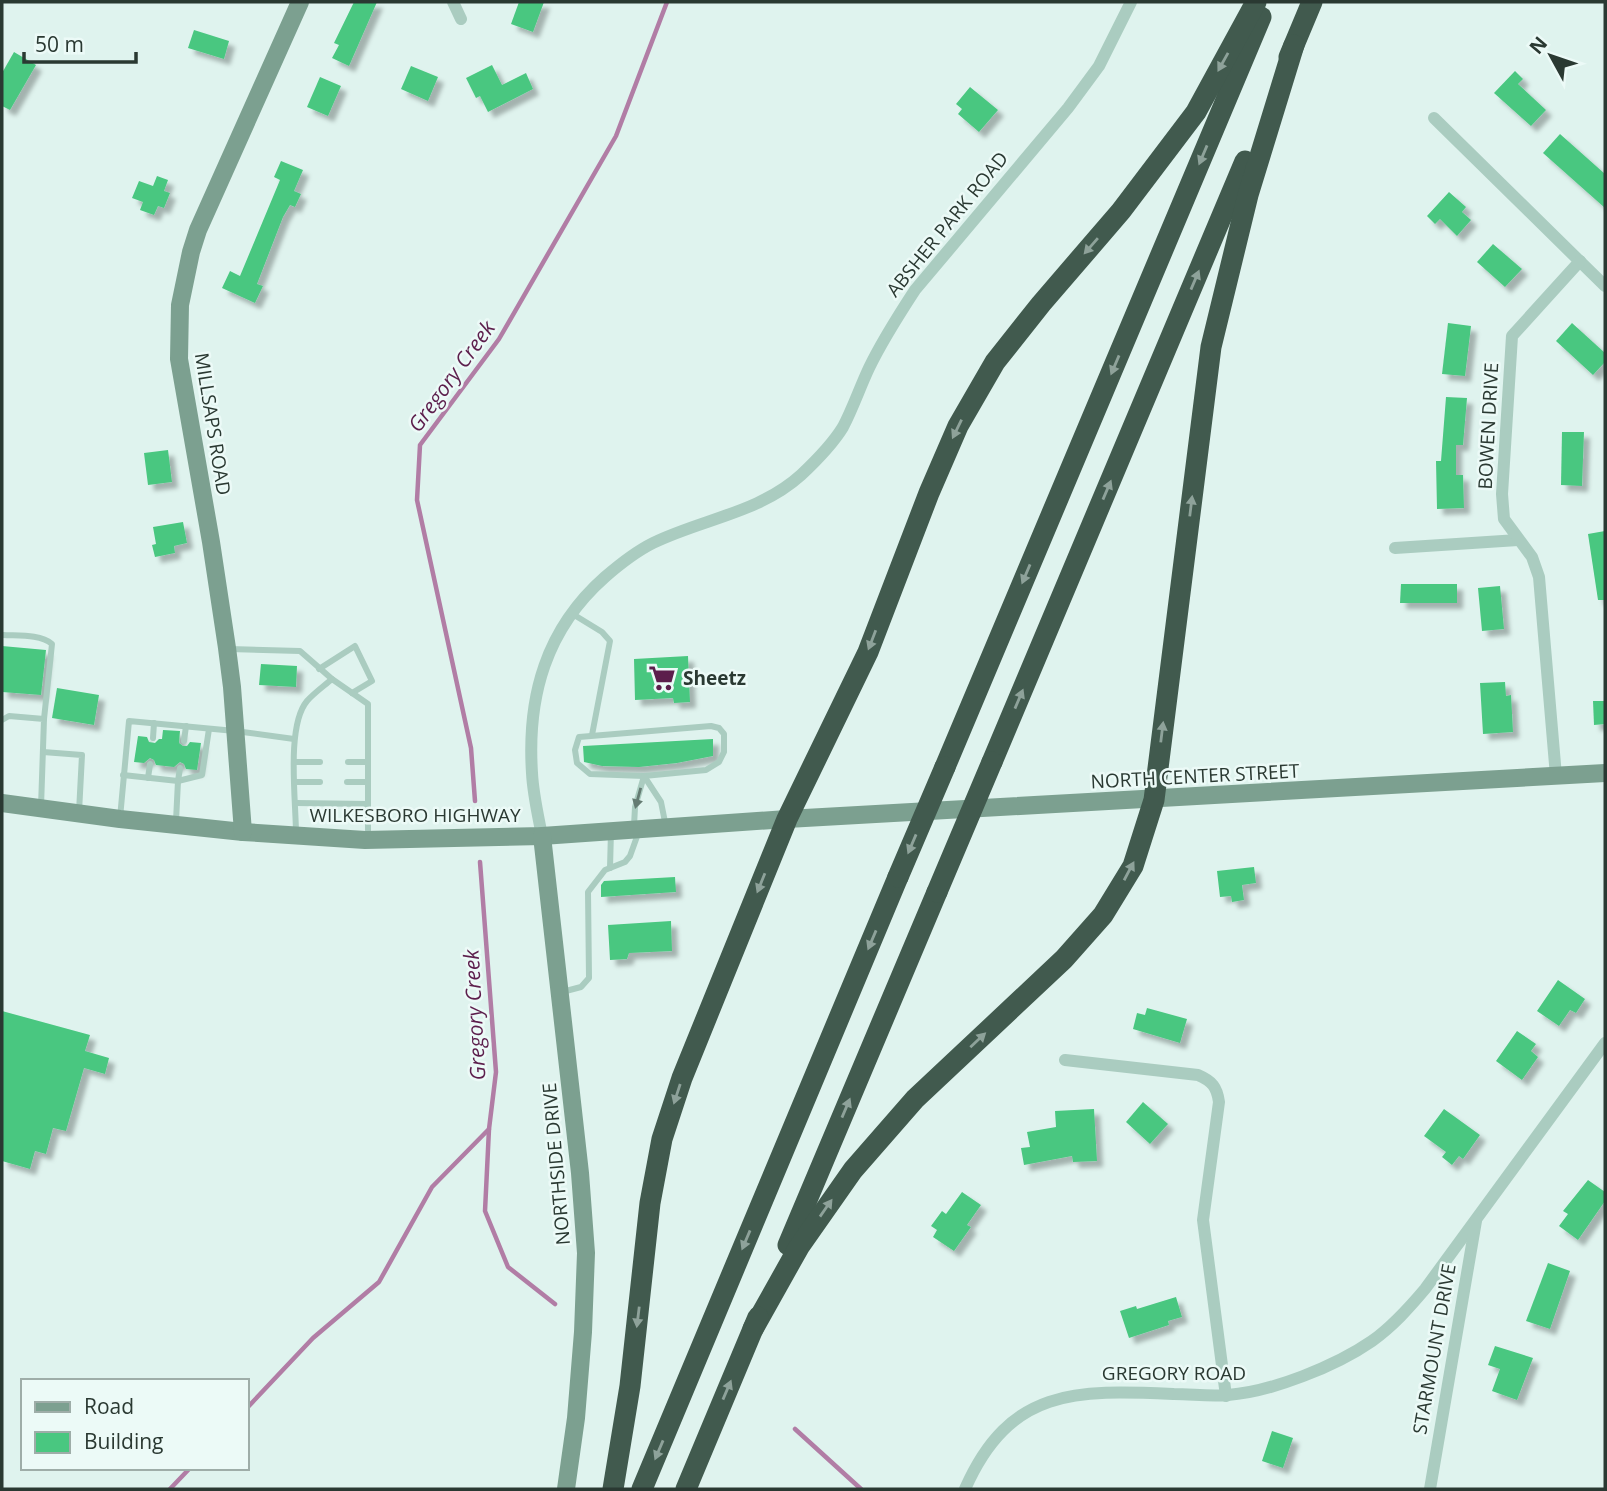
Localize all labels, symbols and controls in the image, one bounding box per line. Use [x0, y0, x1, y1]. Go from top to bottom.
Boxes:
scale bar [24, 21, 136, 65]
north arrow [1516, 21, 1586, 91]
text: 50 m [35, 30, 84, 58]
text: N [1523, 31, 1553, 59]
one-way arrow [1218, 52, 1230, 72]
one-way arrow [1198, 145, 1209, 166]
street label: ABSHER PARK ROAD [880, 146, 1014, 302]
one-way arrow [1084, 237, 1099, 254]
one-way arrow [1190, 269, 1201, 290]
water label: Gregory Creek [401, 314, 501, 437]
street label: MILLSAPS ROAD [189, 351, 237, 497]
one-way arrow [1109, 355, 1121, 375]
street label: BOWEN DRIVE [1472, 362, 1504, 490]
one-way arrow [951, 419, 963, 439]
one-way arrow [1102, 479, 1113, 500]
one-way arrow [1185, 495, 1196, 517]
one-way arrow [1020, 564, 1032, 584]
one-way arrow [867, 629, 878, 650]
supermarket icon: Sheetz [647, 663, 677, 693]
place label: Sheetz [683, 665, 746, 691]
one-way arrow [1014, 689, 1025, 710]
one-way arrow [1157, 721, 1168, 743]
street label: NORTH CENTER STREET [1090, 758, 1301, 794]
one-way arrow [632, 787, 643, 809]
street label: WILKESBORO HIGHWAY [309, 802, 521, 828]
one-way arrow [906, 834, 917, 855]
one-way arrow [1123, 861, 1134, 881]
one-way arrow [756, 872, 767, 893]
one-way arrow [866, 929, 877, 950]
water label: Gregory Creek [457, 948, 491, 1081]
one-way arrow [969, 1033, 986, 1049]
street label: NORTHSIDE DRIVE [536, 1082, 576, 1246]
one-way arrow [671, 1083, 681, 1104]
one-way arrow [841, 1098, 852, 1119]
one-way arrow [819, 1199, 833, 1217]
one-way arrow [741, 1230, 752, 1251]
street label: STARMOUNT DRIVE [1406, 1262, 1462, 1436]
one-way arrow [632, 1306, 643, 1328]
street label: GREGORY ROAD [1102, 1360, 1246, 1386]
legend [21, 1379, 248, 1470]
one-way arrow [722, 1380, 733, 1401]
text: Road [84, 1392, 134, 1420]
text: Building [84, 1427, 163, 1455]
one-way arrow [653, 1439, 664, 1460]

